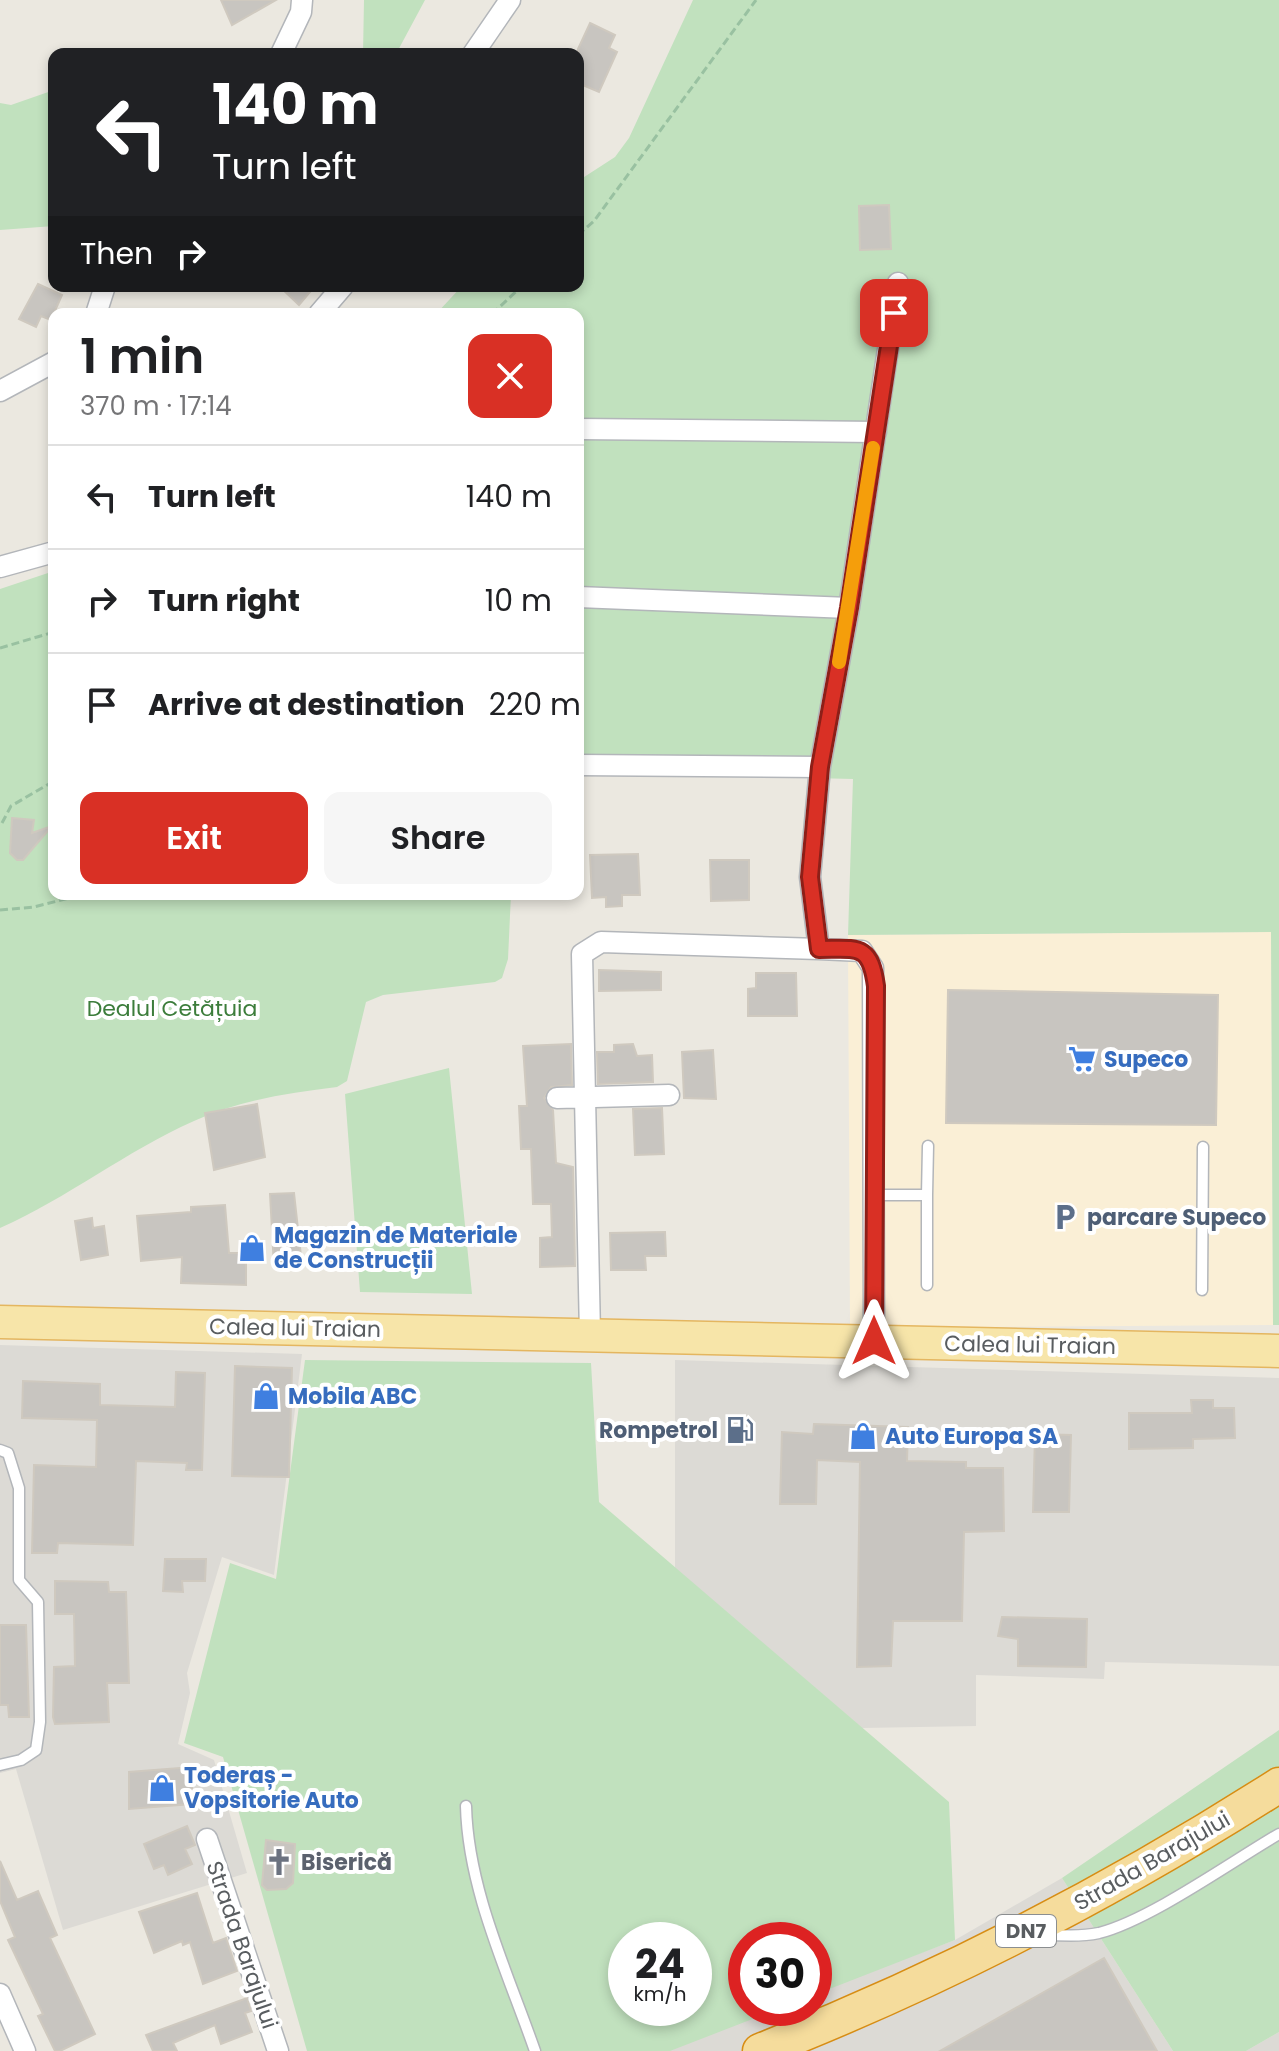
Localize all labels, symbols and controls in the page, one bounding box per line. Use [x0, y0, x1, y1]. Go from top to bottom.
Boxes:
text: 140 m [212, 65, 379, 144]
icon: left [80, 80, 184, 184]
text: Turn left [212, 141, 357, 192]
text: Then [80, 232, 153, 275]
icon: right [169, 232, 213, 276]
pin [860, 279, 928, 347]
icon: arrive [872, 291, 916, 335]
text: 1 min [80, 323, 204, 390]
button: close [468, 334, 552, 418]
text: 370 m · 17:14 [80, 388, 232, 424]
icon: left [80, 475, 124, 519]
text: Turn left [148, 475, 276, 518]
text: 140 m [466, 475, 552, 518]
icon: right [80, 579, 124, 623]
text: Turn right [148, 579, 300, 622]
text: 10 m [485, 579, 552, 622]
icon: arrive [80, 683, 124, 727]
text: Arrive at destination [148, 683, 465, 726]
text: 220 m [489, 683, 581, 726]
button: Exit [80, 792, 308, 884]
button: Share [324, 792, 552, 884]
park label: Dealul Cetățuia [87, 993, 257, 1024]
supermarket icon: Supeco [1067, 1044, 1097, 1074]
place label: Supeco [1104, 1044, 1188, 1075]
parking icon: parcare Supeco [1050, 1202, 1080, 1232]
place label: parcare Supeco [1087, 1202, 1266, 1233]
place label: Magazin de Materiale de Construcții [274, 1220, 518, 1276]
shop icon: Magazin de Materiale de Construcții [237, 1233, 267, 1263]
position arrow [832, 1299, 916, 1383]
street label: Calea lui Traian [209, 1311, 381, 1345]
street label: Calea lui Traian [944, 1328, 1116, 1362]
shop icon: Mobila ABC [251, 1381, 281, 1411]
place label: Mobila ABC [288, 1381, 417, 1412]
place label: Rompetrol [599, 1415, 718, 1446]
fuel station icon: Rompetrol [725, 1415, 755, 1445]
shop icon: Auto Europa SA [848, 1421, 878, 1451]
place label: Auto Europa SA [885, 1421, 1058, 1452]
place label: Toderaș - Vopsitorie Auto [184, 1760, 359, 1816]
shop icon: Toderaș - Vopsitorie Auto [147, 1773, 177, 1803]
street label: Strada Barajului [1068, 1804, 1236, 1918]
church icon: Biserică [264, 1847, 294, 1877]
place label: Biserică [301, 1847, 392, 1878]
street label: Strada Barajului [199, 1857, 285, 2033]
road number: DN7 [996, 1915, 1056, 1947]
speed limit sign: 30 [728, 1922, 832, 2026]
text: 24 [635, 1936, 685, 1992]
text: km/h [633, 1980, 687, 2008]

